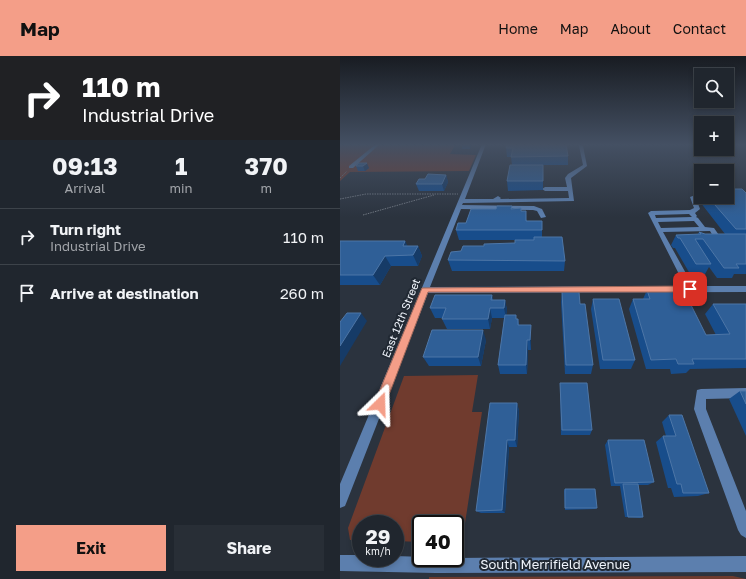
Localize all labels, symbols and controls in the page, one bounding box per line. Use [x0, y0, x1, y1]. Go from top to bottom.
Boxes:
text: Map [20, 17, 60, 40]
text: Home [498, 20, 538, 37]
text: Map [560, 20, 588, 37]
text: About [610, 20, 651, 37]
text: Contact [673, 20, 726, 37]
map controls [694, 68, 734, 204]
button: search [694, 68, 734, 108]
text: 110 m [82, 70, 161, 103]
icon: right [16, 72, 68, 124]
text: Industrial Drive [82, 104, 214, 126]
button: + [694, 116, 734, 156]
text: 09:13 [52, 151, 118, 180]
text: 1 [175, 151, 187, 180]
text: 370 [245, 151, 288, 180]
button: − [694, 164, 734, 204]
text: Arrival [64, 180, 105, 196]
text: min [170, 180, 193, 196]
text: m [261, 180, 272, 196]
text: Turn right [50, 220, 121, 238]
icon: right [16, 226, 38, 248]
text: 110 m [283, 228, 324, 246]
text: Industrial Drive [50, 238, 146, 254]
pin [673, 272, 707, 306]
street label: East 12th Street [379, 276, 422, 359]
icon: arrive [679, 278, 701, 300]
icon: arrive [16, 282, 38, 304]
text: Arrive at destination [50, 284, 199, 302]
text: 260 m [280, 284, 324, 302]
position arrow [359, 383, 401, 425]
speed limit sign: 40 [412, 515, 464, 567]
text: 29 [366, 524, 390, 548]
button: Exit [16, 525, 166, 571]
button: Share [174, 525, 324, 571]
text: km/h [365, 545, 391, 557]
street label: South Merrifield Avenue [480, 556, 630, 572]

